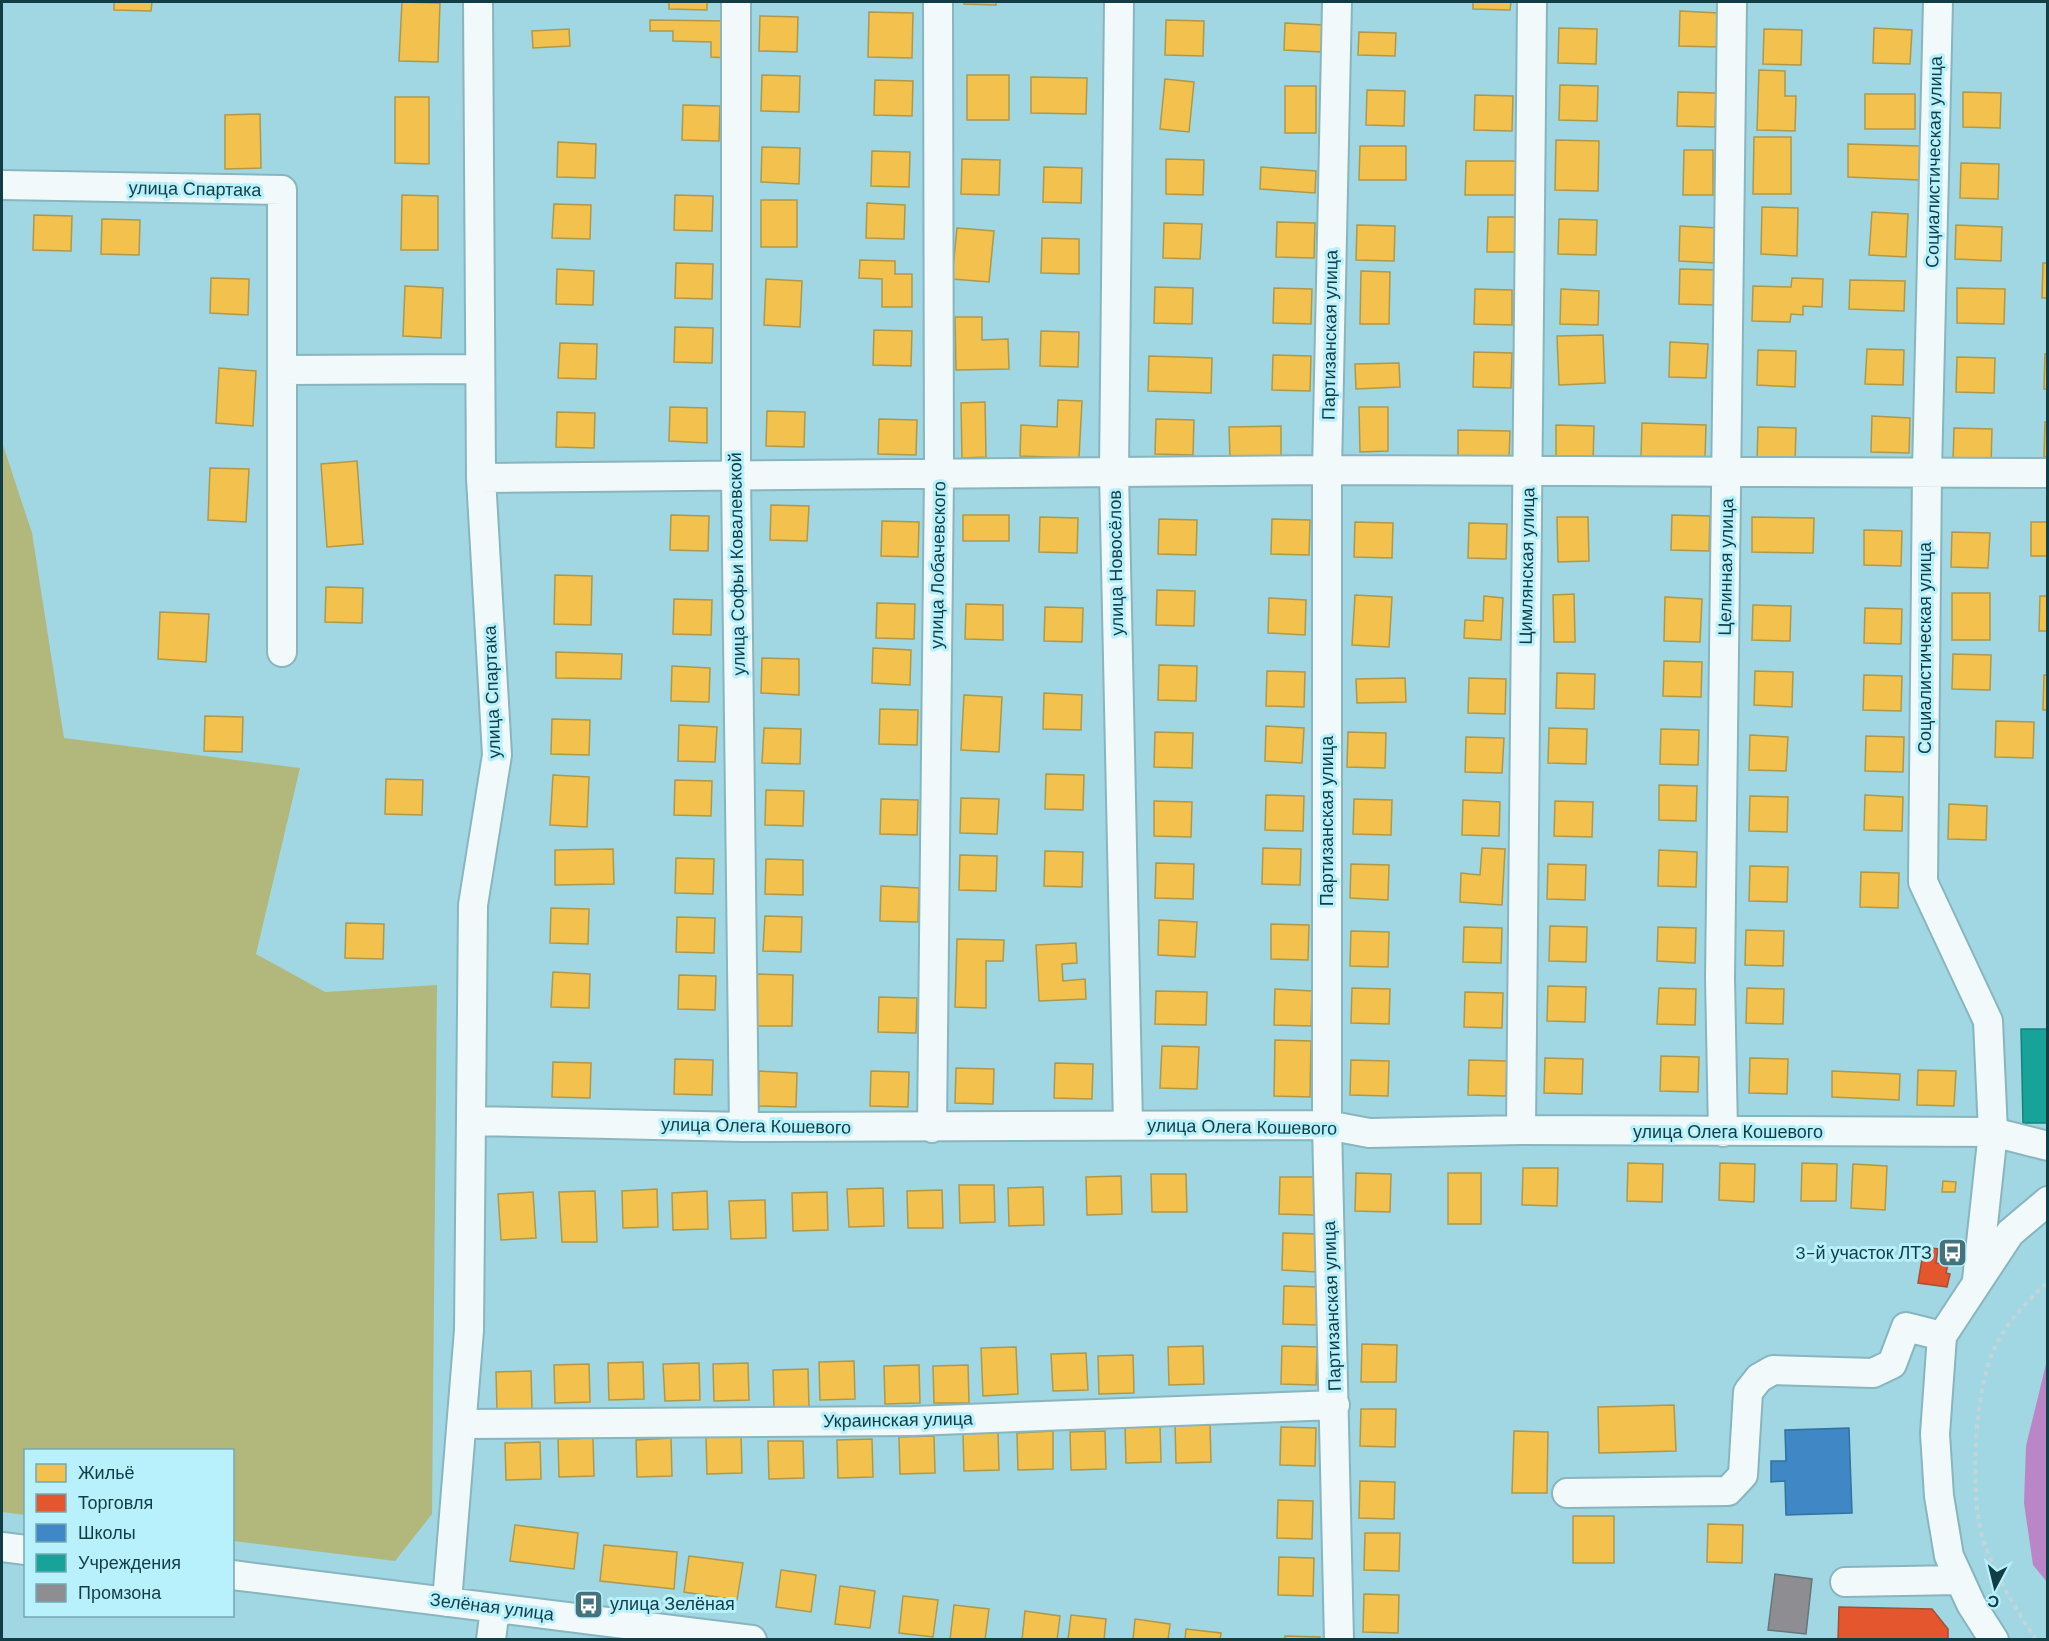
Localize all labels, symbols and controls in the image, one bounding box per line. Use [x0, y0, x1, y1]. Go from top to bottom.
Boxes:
street label: Социалистическая улица [1920, 55, 1948, 268]
street label: улица Спартака [128, 176, 263, 202]
street label: Партизанская улица [1317, 249, 1344, 420]
street label: улица Софьи Ковалевской [723, 452, 751, 676]
street label: улица Лобачевского [925, 481, 951, 649]
street label: Цимлянская улица [1514, 486, 1540, 645]
street label: улица Новосёлов [1103, 490, 1129, 636]
street label: Целинная улица [1713, 497, 1739, 636]
street label: Социалистическая улица [1913, 541, 1937, 754]
street label: улица Спартака [478, 624, 506, 759]
street label: Партизанская улица [1315, 735, 1339, 906]
street label: улица Олега Кошевого [661, 1112, 851, 1140]
street label: улица Олега Кошевого [1147, 1113, 1337, 1141]
street label: улица Олега Кошевого [1633, 1120, 1823, 1144]
street label: Партизанская улица [1317, 1219, 1347, 1392]
bus stop icon: 3-й участок ЛТЗ [1937, 1237, 1969, 1269]
place label: 3-й участок ЛТЗ [1795, 1241, 1932, 1265]
street label: Украинская улица [823, 1407, 974, 1433]
legend [24, 1449, 234, 1617]
text: Жильё [78, 1461, 135, 1485]
text: Торговля [78, 1491, 153, 1515]
text: Школы [78, 1521, 136, 1545]
text: Учреждения [78, 1551, 181, 1575]
north arrow [1965, 1557, 2025, 1617]
text: Промзона [78, 1581, 162, 1605]
street label: Зелёная улица [429, 1587, 556, 1627]
bus stop icon: улица Зелёная [573, 1588, 605, 1620]
text: С [1986, 1590, 2000, 1613]
place label: улица Зелёная [610, 1592, 735, 1616]

